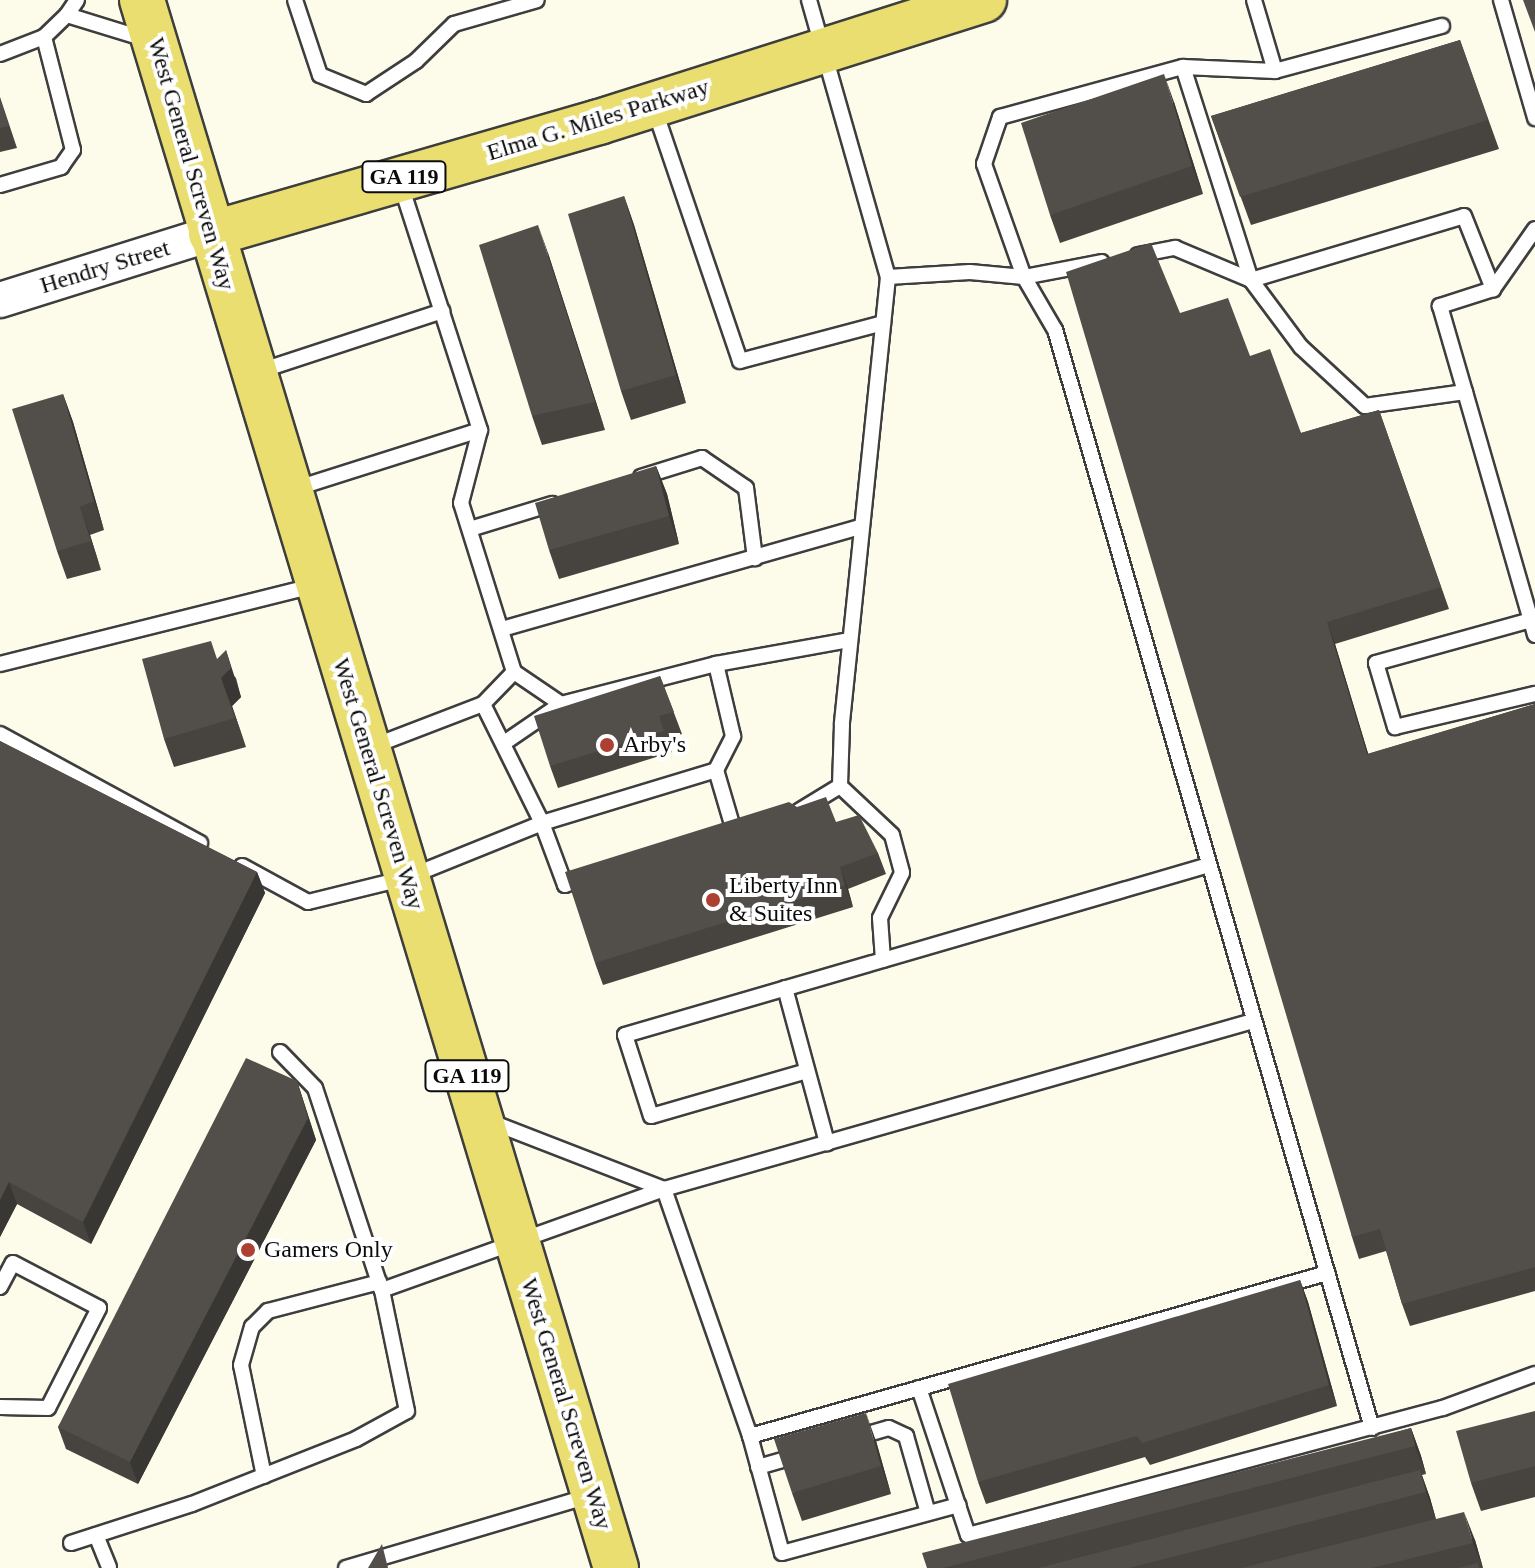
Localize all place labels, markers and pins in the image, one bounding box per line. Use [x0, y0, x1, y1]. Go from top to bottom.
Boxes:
place label: Arby's [623, 731, 686, 759]
marker: Arby's [598, 736, 616, 754]
place label: Liberty Inn & Suites [729, 872, 838, 928]
marker: Liberty Inn & Suites [704, 891, 722, 909]
place label: Gamers Only [264, 1236, 393, 1264]
marker: Gamers Only [239, 1241, 257, 1259]

